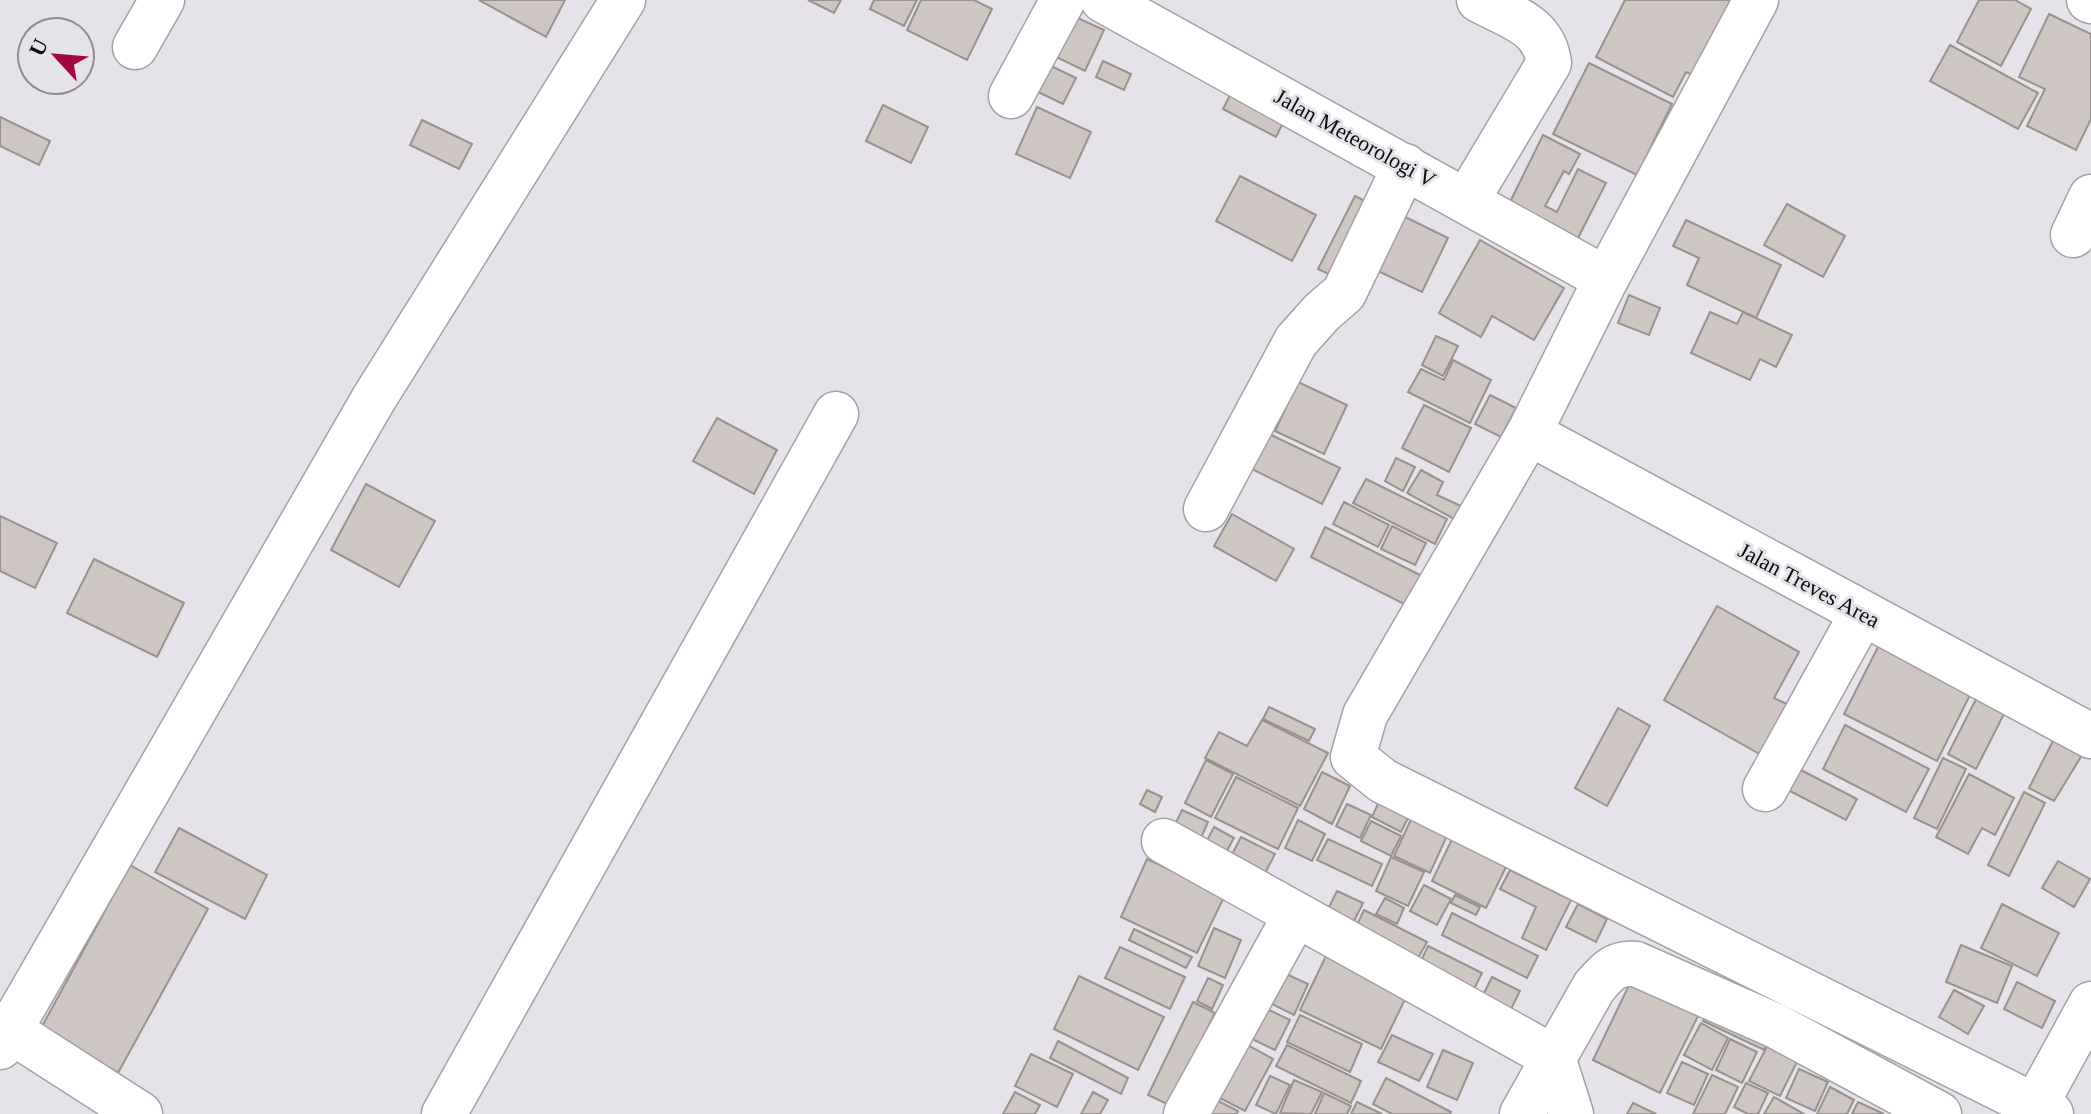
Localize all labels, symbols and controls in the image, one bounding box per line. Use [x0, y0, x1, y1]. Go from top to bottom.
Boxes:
north arrow [16, 16, 96, 96]
text: U [24, 35, 53, 60]
street label: Jalan Meteorologi V [1270, 83, 1440, 193]
street label: Jalan Treves Area [1734, 537, 1884, 633]

